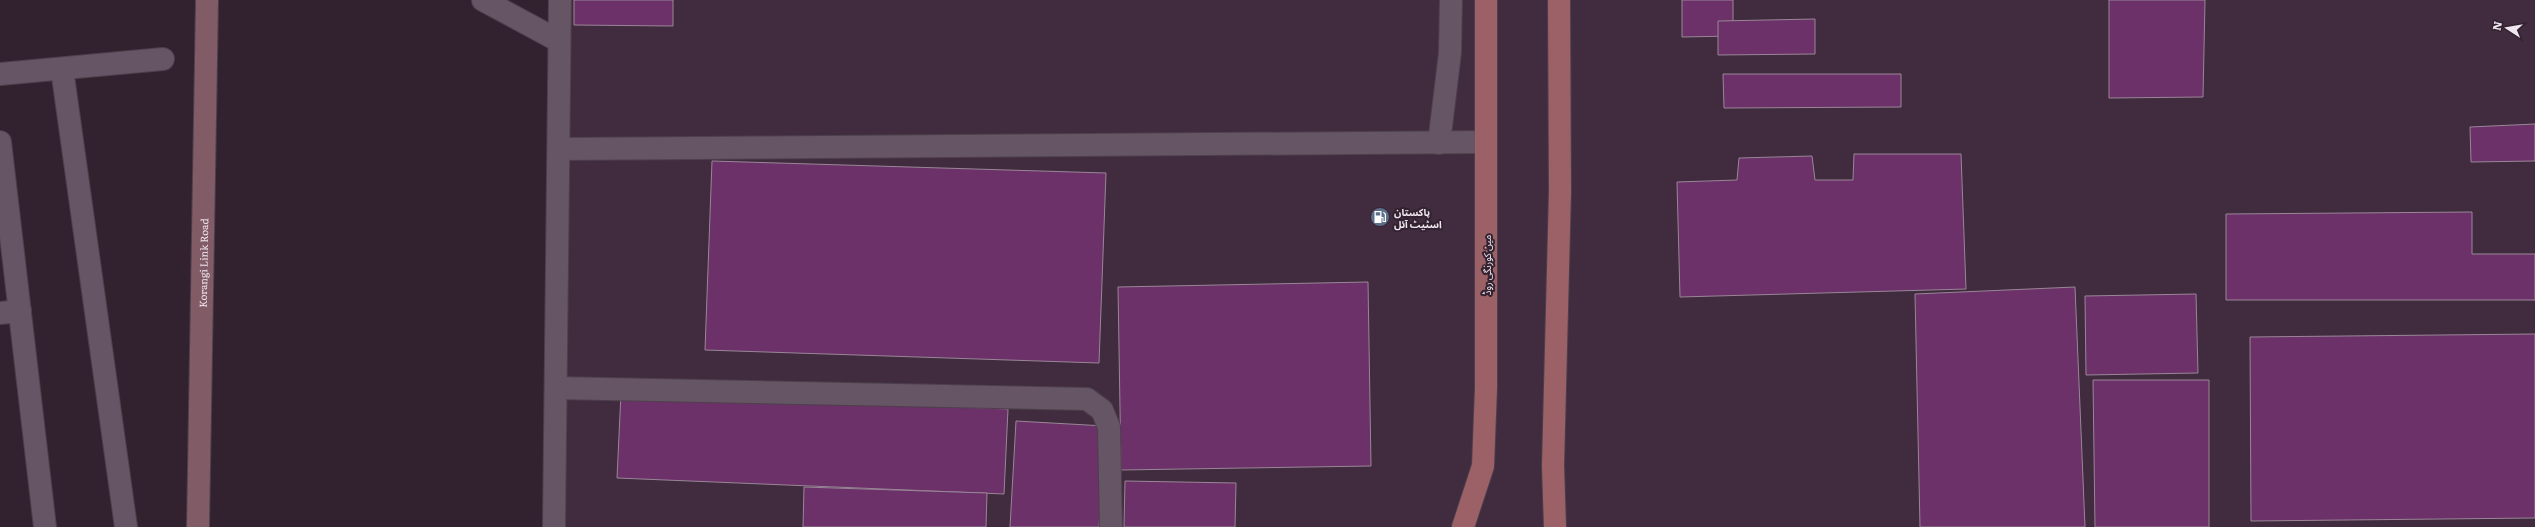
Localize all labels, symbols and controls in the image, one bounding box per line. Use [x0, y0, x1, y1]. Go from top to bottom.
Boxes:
north arrow [2487, 8, 2527, 48]
text: N [2487, 20, 2505, 32]
place label: پاکستان اسٹیٹ آئل [1394, 204, 1442, 231]
fuel station icon: پاکستان اسٹیٹ آئل [1369, 206, 1391, 228]
street label: Korangi Link Road [194, 218, 211, 308]
street label: مین کورنگی روڈ [1479, 235, 1494, 295]

